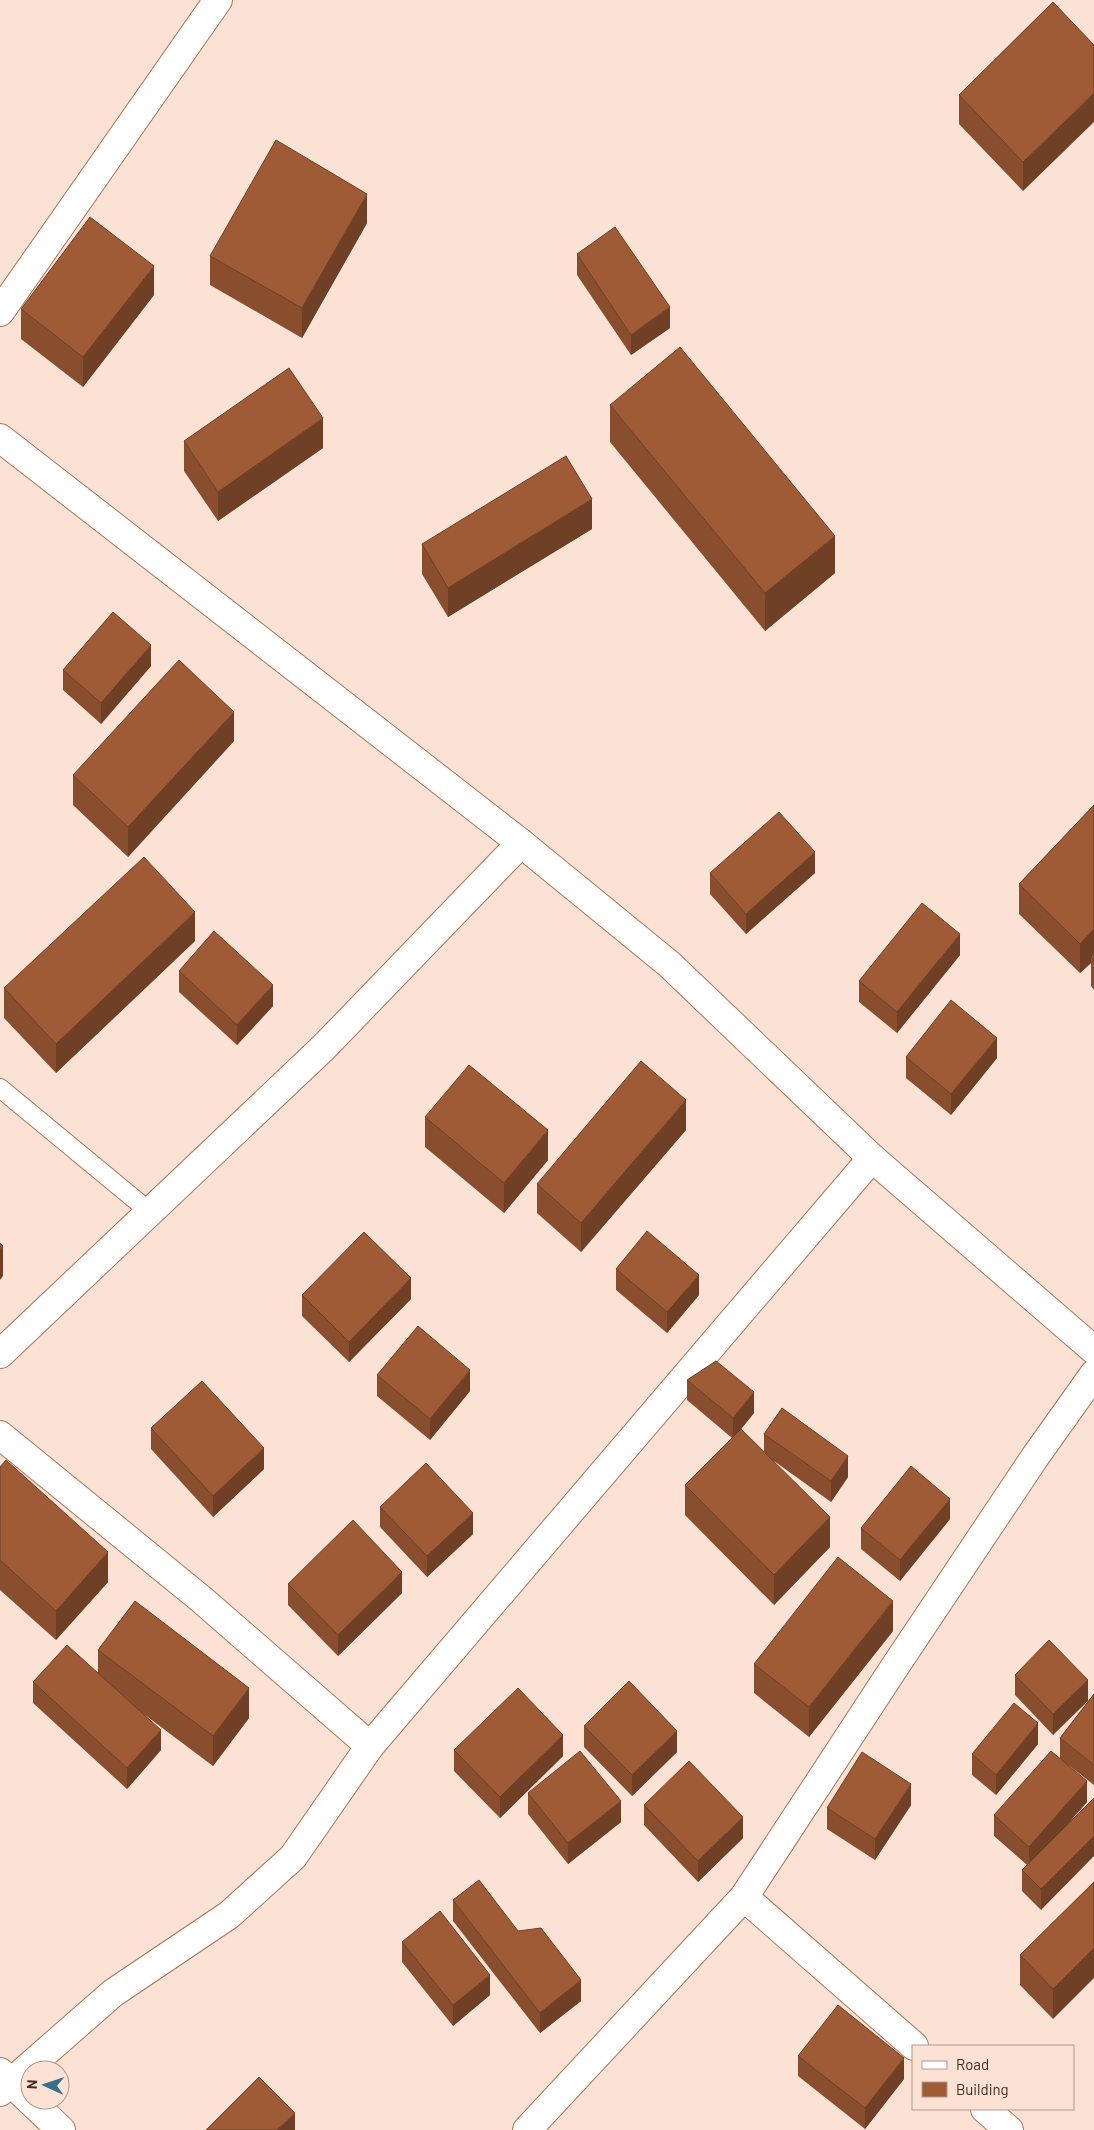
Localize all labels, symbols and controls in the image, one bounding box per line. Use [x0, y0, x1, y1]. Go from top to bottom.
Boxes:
legend [912, 2045, 1074, 2110]
text: Road [956, 2055, 989, 2073]
north arrow [20, 2060, 70, 2110]
text: N [23, 2079, 40, 2089]
text: Building [956, 2080, 1009, 2098]

